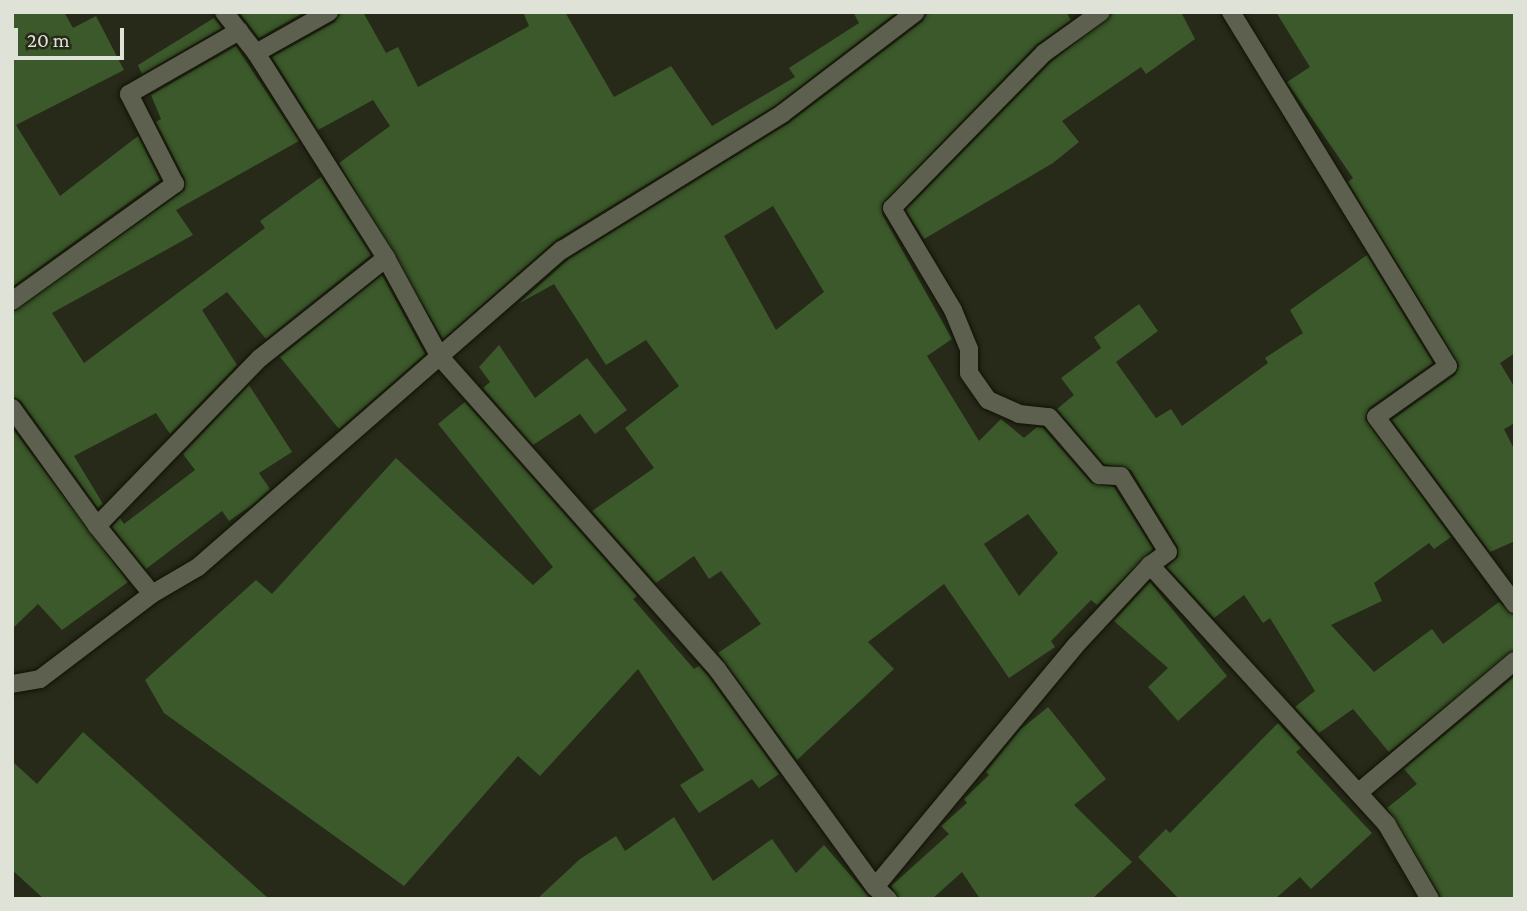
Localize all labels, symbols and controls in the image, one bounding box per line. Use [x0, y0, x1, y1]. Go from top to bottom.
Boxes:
scale bar [18, 14, 128, 58]
text: 20 m [27, 28, 70, 52]

